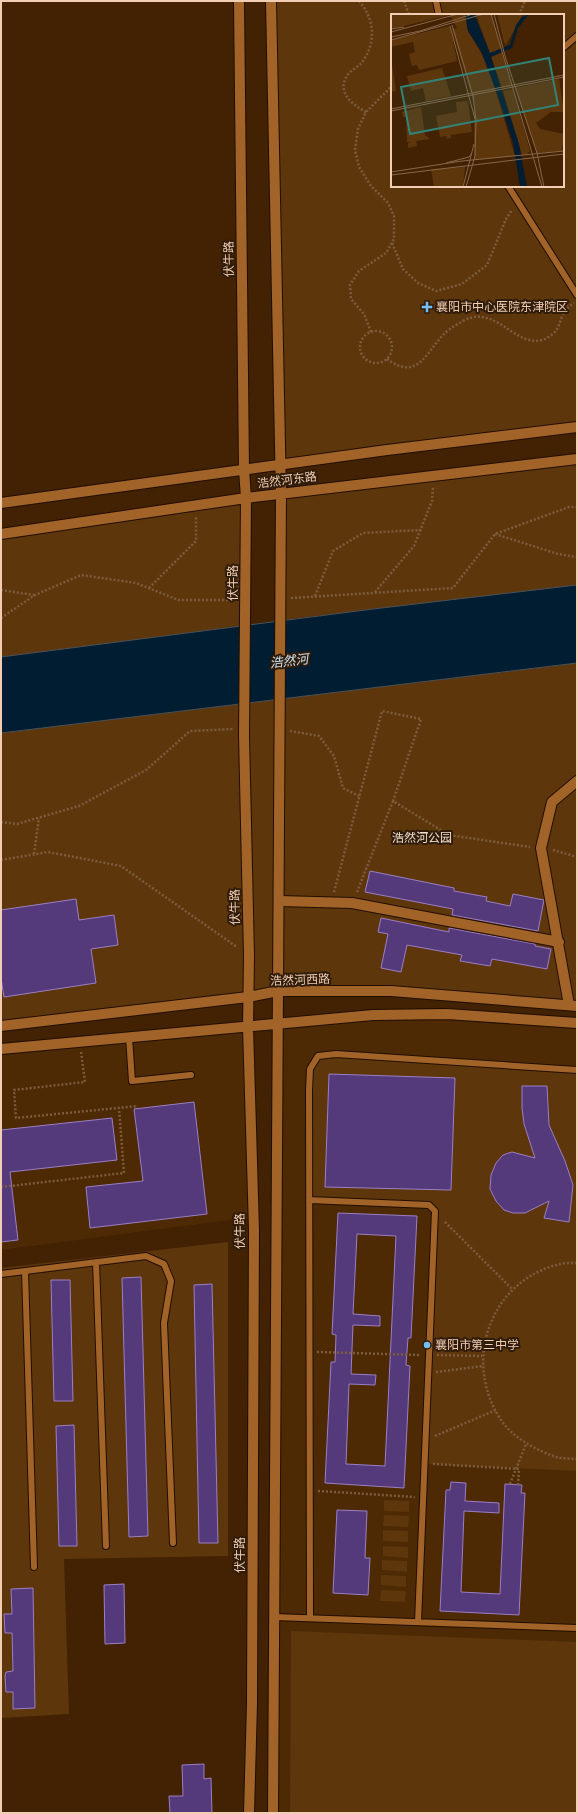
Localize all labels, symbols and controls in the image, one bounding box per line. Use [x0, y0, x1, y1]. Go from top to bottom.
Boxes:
inset map [391, 14, 564, 187]
street label: 伏牛路 [222, 241, 236, 277]
place label: 襄阳市中心医院东津院区 [436, 300, 568, 314]
marker: 襄阳市中心医院东津院区 [421, 301, 433, 313]
street label: 浩然河东路 [256, 469, 318, 491]
street label: 伏牛路 [226, 565, 240, 601]
water label: 浩然河 [269, 651, 312, 671]
park label: 浩然河公园 [392, 831, 452, 845]
street label: 伏牛路 [228, 889, 242, 925]
street label: 浩然河西路 [270, 972, 330, 988]
street label: 伏牛路 [233, 1213, 247, 1249]
place label: 襄阳市第三中学 [435, 1338, 519, 1352]
marker: 襄阳市第三中学 [422, 1340, 432, 1350]
street label: 伏牛路 [233, 1537, 247, 1573]

